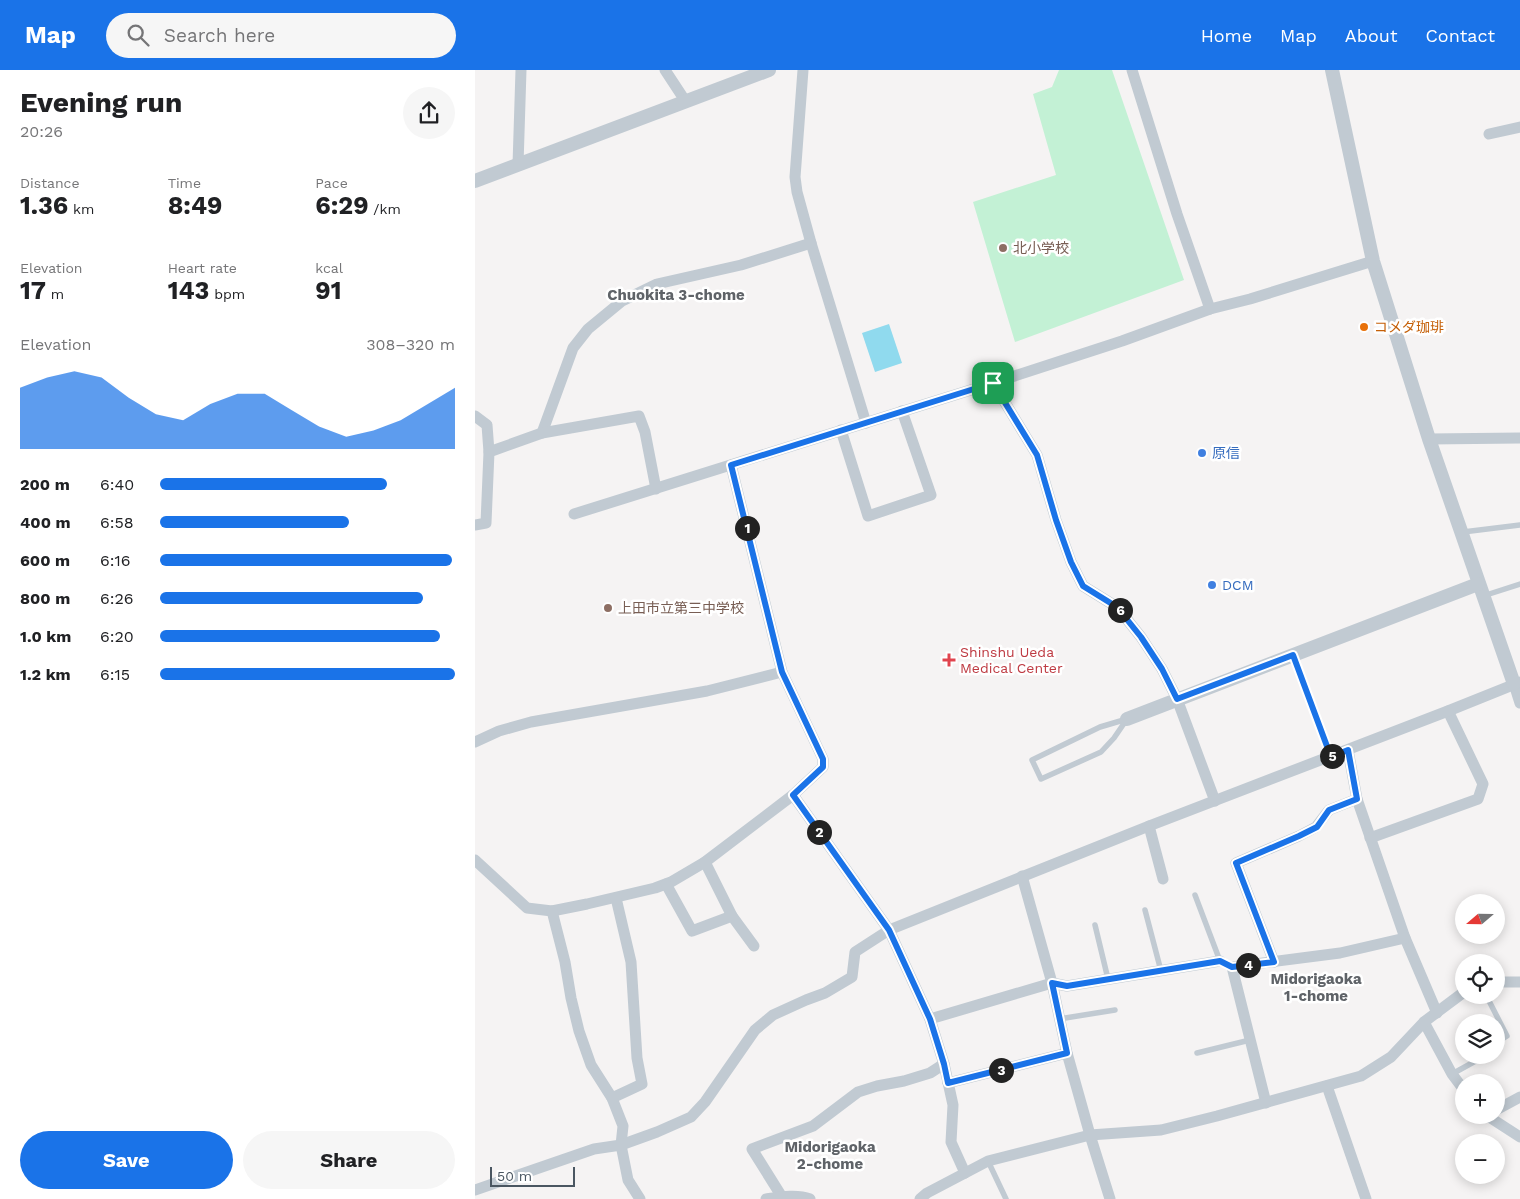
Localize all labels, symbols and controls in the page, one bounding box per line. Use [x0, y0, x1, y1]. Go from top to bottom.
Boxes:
search box [106, 13, 456, 58]
text: Map [25, 21, 76, 49]
icon: search [124, 21, 152, 49]
text: Search here [164, 24, 275, 47]
text: Home [1201, 25, 1252, 46]
text: Map [1280, 25, 1317, 46]
text: About [1345, 25, 1397, 46]
text: Contact [1425, 25, 1495, 46]
text: Evening run [20, 86, 182, 119]
button: share [403, 87, 455, 139]
text: 20:26 [20, 122, 63, 141]
text: Distance [20, 175, 80, 191]
text: Time [168, 175, 201, 191]
text: Pace [315, 175, 348, 191]
text: 1.36 [20, 191, 68, 220]
text: 8:49 [168, 191, 222, 220]
text: 6:29 [315, 191, 369, 220]
text: km [68, 201, 94, 217]
text: /km [369, 201, 401, 217]
place label: 北小学校 [1013, 240, 1069, 256]
marker: 北小学校 [997, 242, 1009, 254]
text: Elevation [20, 260, 83, 276]
text: Heart rate [168, 260, 237, 276]
text: kcal [315, 260, 343, 276]
text: 17 [20, 276, 46, 305]
text: 143 [168, 276, 209, 305]
text: 91 [315, 276, 342, 305]
text: m [46, 286, 64, 302]
text: bpm [209, 286, 245, 302]
district label: Chuokita 3-chome [607, 286, 745, 304]
place label: コメダ珈琲 [1374, 319, 1444, 335]
marker: コメダ珈琲 [1358, 321, 1370, 333]
text: Elevation [20, 335, 91, 354]
text: 308–320 m [366, 335, 455, 354]
pin [972, 362, 1014, 404]
icon: arrive [979, 369, 1007, 397]
place label: 原信 [1212, 445, 1240, 461]
marker: 原信 [1196, 447, 1208, 459]
text: 200 m [20, 475, 70, 494]
text: 6:40 [100, 475, 134, 494]
text: 400 m [20, 513, 71, 532]
text: 6:58 [100, 513, 134, 532]
pin: 1 [735, 516, 759, 540]
text: 1 [744, 520, 751, 536]
text: 600 m [20, 551, 70, 570]
text: 6:16 [100, 551, 130, 570]
place label: DCM [1222, 577, 1254, 593]
marker: DCM [1206, 579, 1218, 591]
text: 800 m [20, 589, 70, 608]
text: 6:26 [100, 589, 134, 608]
pin: 6 [1107, 598, 1133, 622]
place label: 上田市立第三中学校 [618, 600, 744, 616]
marker: 上田市立第三中学校 [602, 602, 614, 614]
text: 6 [1116, 602, 1125, 618]
text: 1.0 km [20, 627, 71, 646]
text: 6:20 [100, 627, 134, 646]
place label: Shinshu Ueda Medical Center [960, 644, 1063, 676]
marker: Shinshu Ueda Medical Center [942, 653, 956, 667]
text: 1.2 km [20, 665, 71, 684]
text: 6:15 [100, 665, 130, 684]
pin: 5 [1319, 744, 1345, 768]
text: 5 [1328, 748, 1337, 764]
pin: 2 [807, 820, 831, 844]
text: 2 [815, 824, 824, 840]
north arrow [1455, 894, 1505, 944]
map controls [1455, 894, 1505, 1184]
pin: 4 [1235, 952, 1261, 978]
button: locate [1455, 954, 1505, 1004]
text: 4 [1244, 957, 1253, 973]
district label: Midorigaoka 1-chome [1270, 970, 1362, 1005]
button: layers [1455, 1014, 1505, 1064]
pin: 3 [989, 1058, 1013, 1082]
text: 3 [997, 1062, 1006, 1078]
button: + [1455, 1074, 1505, 1124]
button: Save [20, 1131, 233, 1189]
button: Share [243, 1131, 455, 1189]
button: − [1455, 1134, 1505, 1184]
district label: Midorigaoka 2-chome [784, 1138, 876, 1173]
scale bar [490, 1164, 575, 1187]
text: 50 m [497, 1168, 532, 1184]

